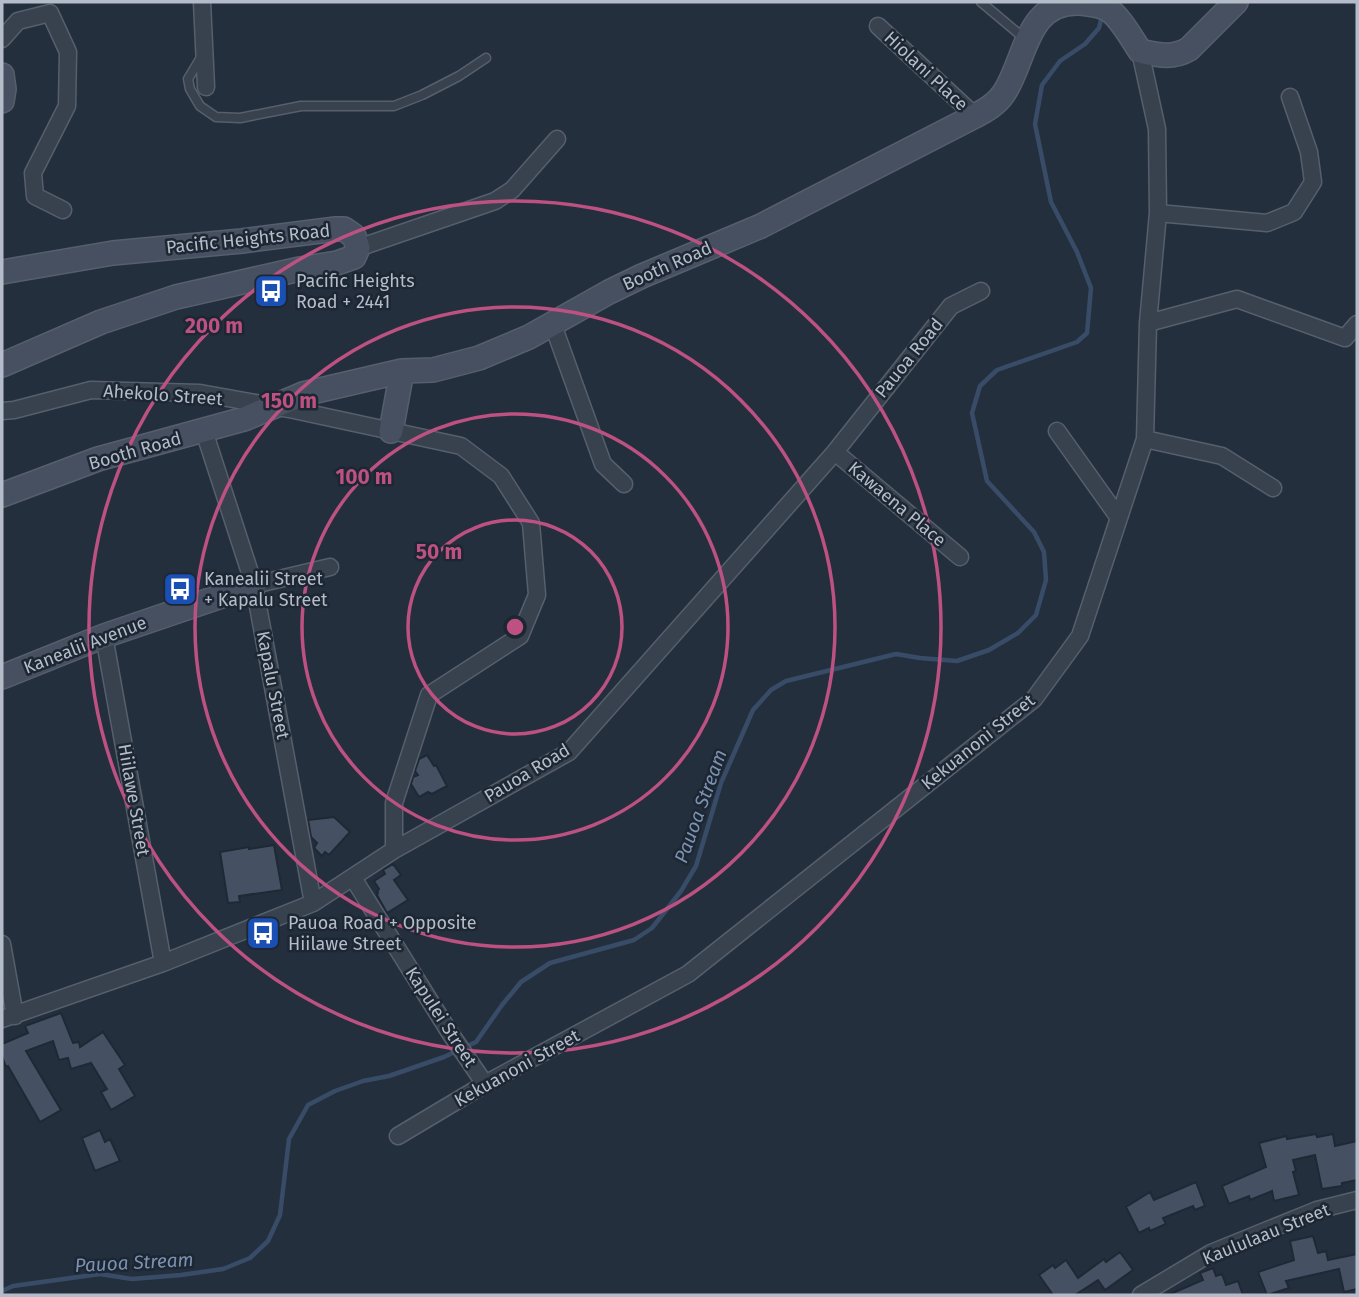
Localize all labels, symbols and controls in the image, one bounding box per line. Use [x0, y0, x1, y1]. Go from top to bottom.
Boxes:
street label: Hiolani Place [880, 27, 972, 115]
street label: Pacific Heights Road [165, 219, 331, 259]
street label: Booth Road [619, 237, 715, 295]
place label: Pacific Heights Road + 2441 [296, 270, 415, 313]
bus stop icon: Pacific Heights Road + 2441 [252, 272, 290, 310]
text: 200 m [185, 313, 243, 339]
street label: Pauoa Road [870, 314, 948, 402]
street label: Ahekolo Street [103, 380, 224, 410]
text: 150 m [261, 388, 317, 414]
street label: Booth Road [86, 427, 184, 475]
street label: Kawaena Place [844, 457, 950, 551]
text: 100 m [335, 464, 393, 490]
text: 50 m [416, 539, 462, 565]
place label: Kanealii Street + Kapalu Street [204, 568, 328, 611]
bus stop icon: Kanealii Street + Kapalu Street [161, 570, 199, 608]
street label: Kanealii Avenue [20, 611, 150, 679]
centre of rings [503, 615, 527, 639]
street label: Kapalu Street [252, 629, 294, 741]
street label: Kekuanoni Street [917, 689, 1040, 795]
street label: Pauoa Road [480, 739, 574, 807]
street label: Hiilawe Street [113, 742, 155, 858]
water label: Pauoa Stream [669, 746, 732, 866]
place label: Pauoa Road + Opposite Hiilawe Street [288, 912, 477, 955]
bus stop icon: Pauoa Road + Opposite Hiilawe Street [244, 914, 282, 952]
street label: Kapulei Street [400, 963, 482, 1072]
street label: Kekuanoni Street [451, 1024, 584, 1112]
street label: Kaululaau Street [1199, 1198, 1333, 1270]
water label: Pauoa Stream [74, 1248, 194, 1277]

